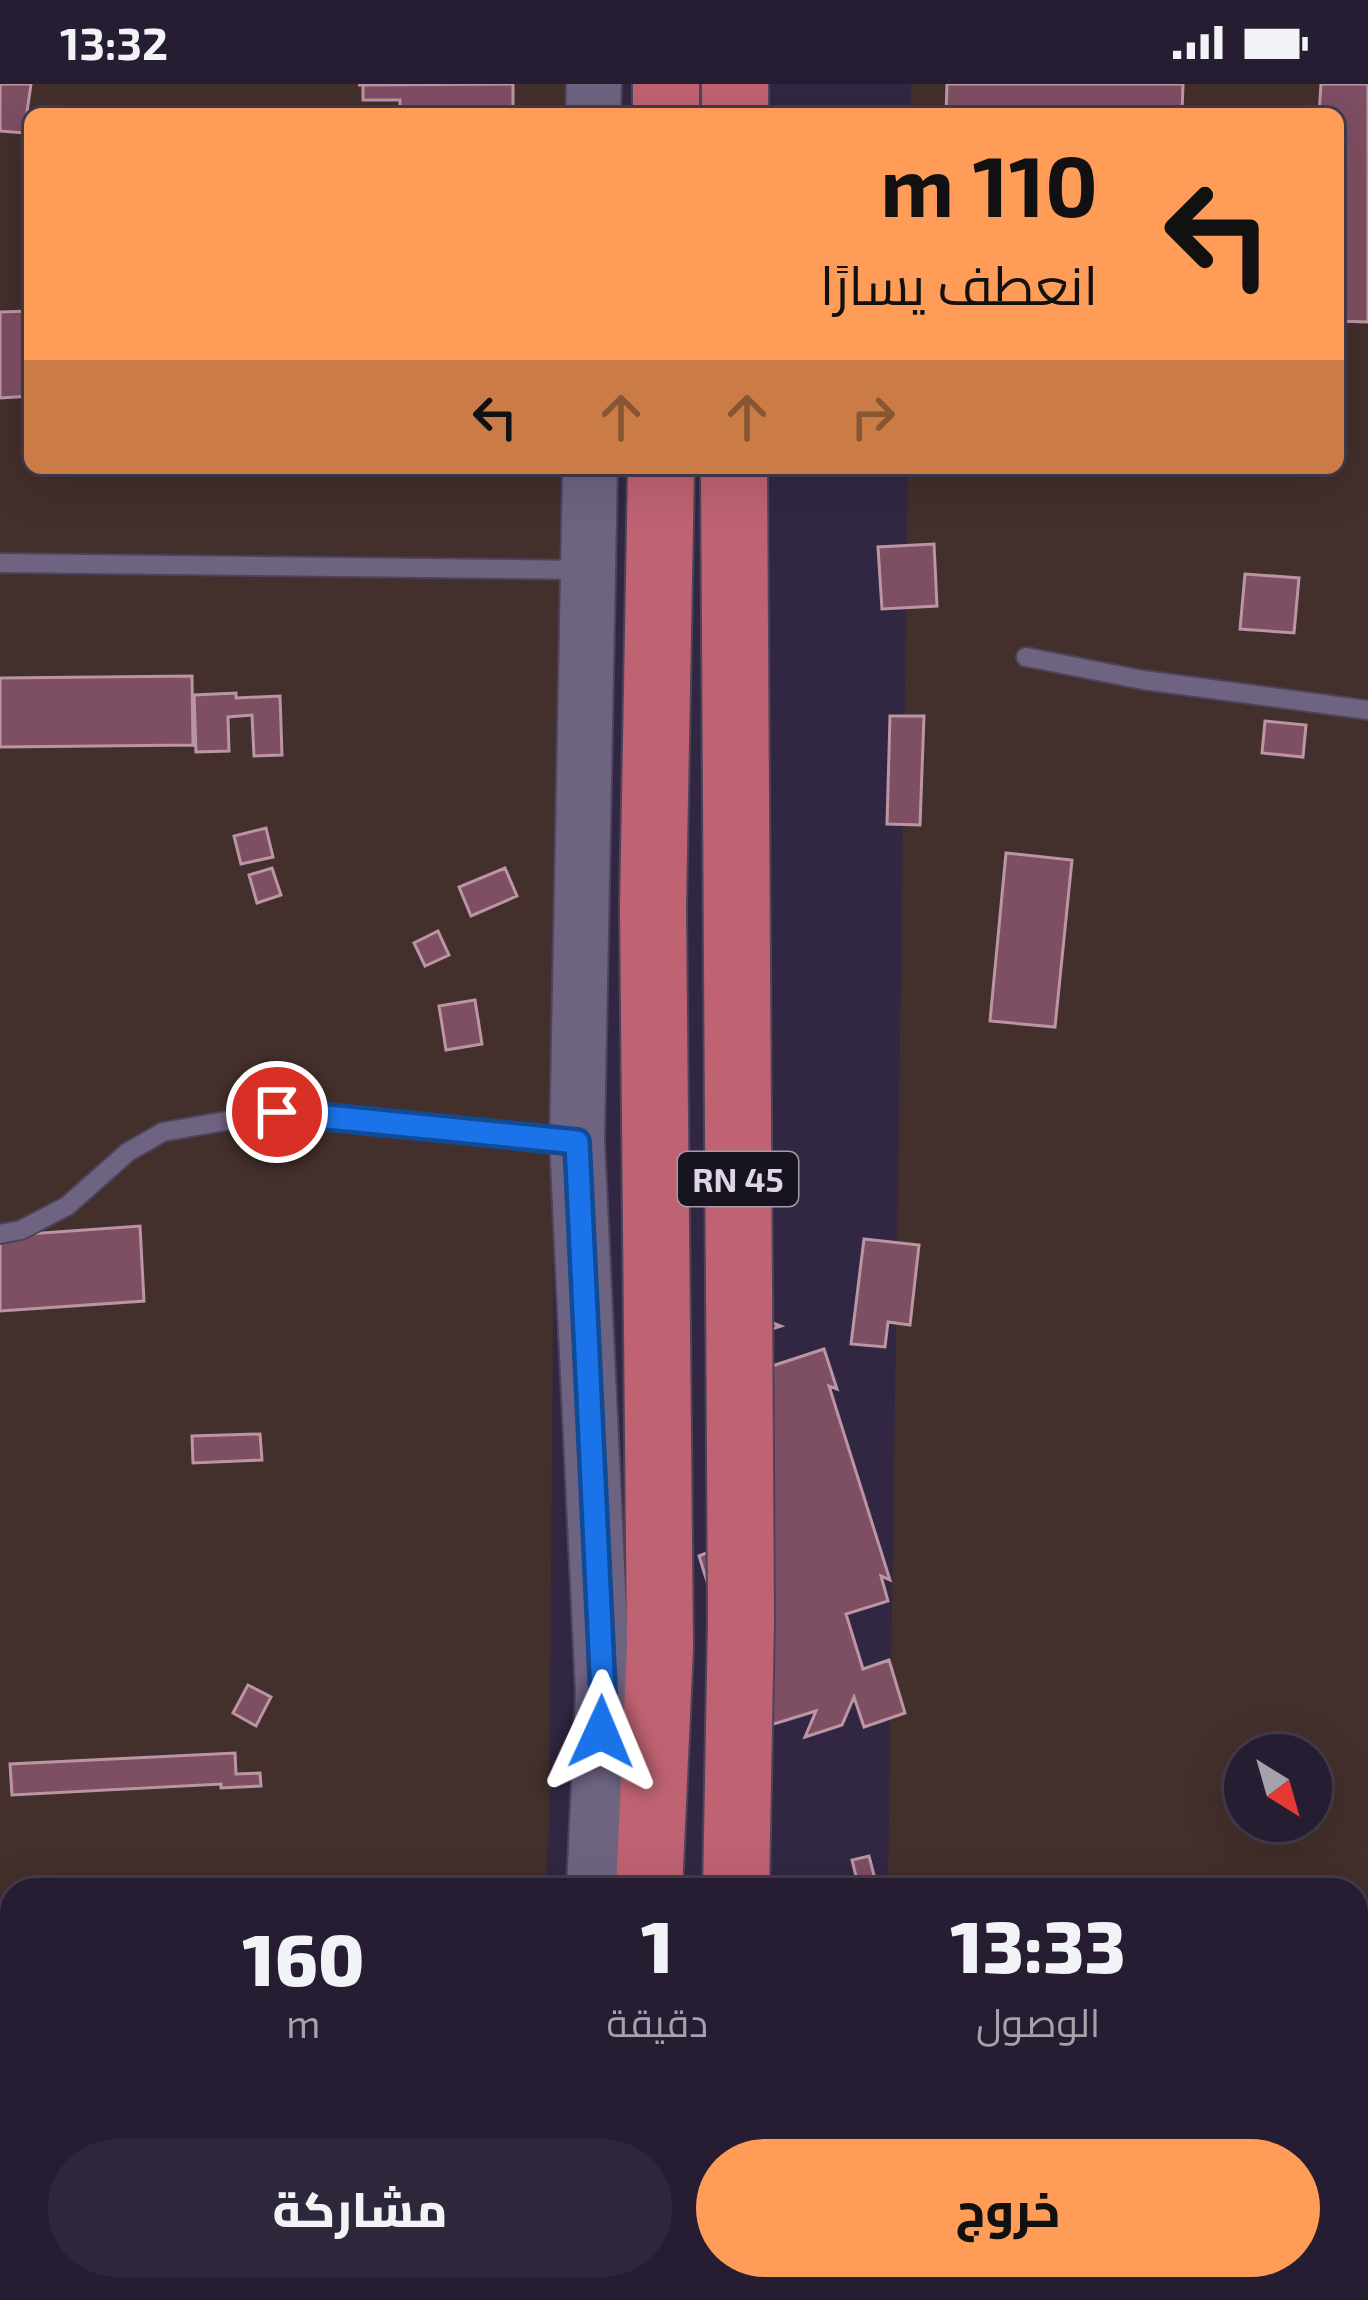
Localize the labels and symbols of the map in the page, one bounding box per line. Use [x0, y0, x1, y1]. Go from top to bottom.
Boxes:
pin [226, 1061, 328, 1163]
road number: RN 45 [678, 1152, 798, 1206]
position arrow [538, 1669, 664, 1795]
north arrow [1224, 1734, 1332, 1842]

